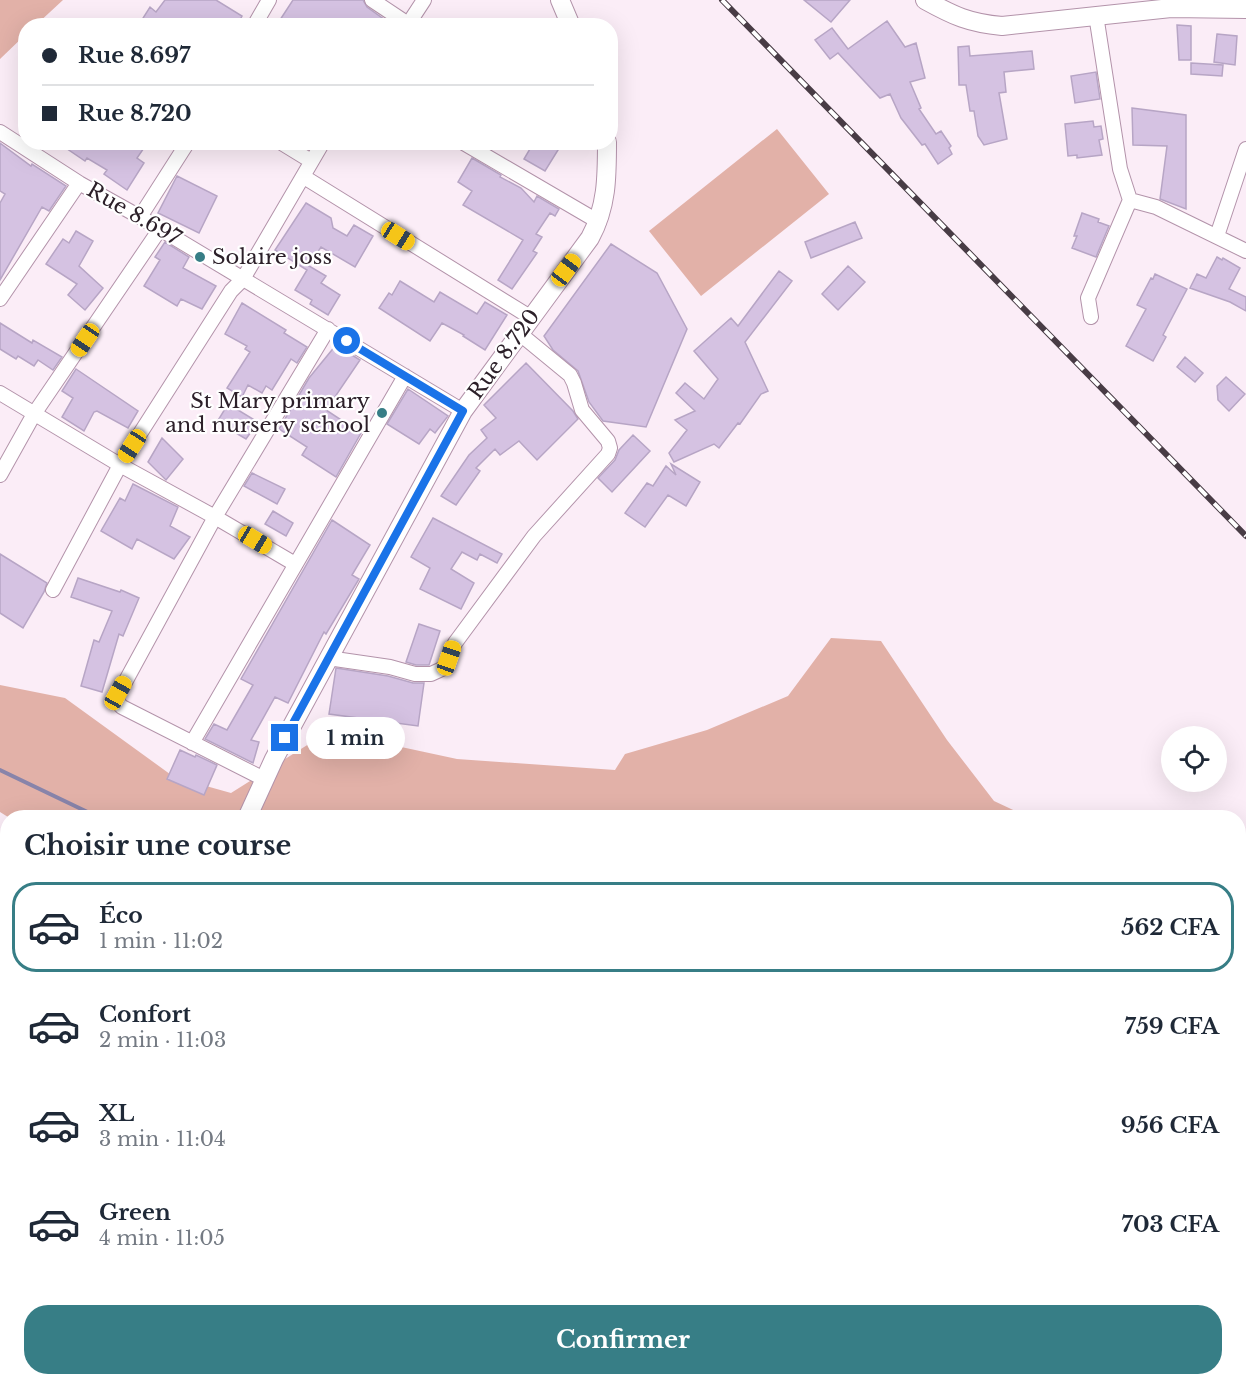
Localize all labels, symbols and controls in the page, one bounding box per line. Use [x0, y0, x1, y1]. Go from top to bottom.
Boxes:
text: Rue 8.697 [78, 42, 190, 69]
text: Rue 8.720 [78, 100, 192, 127]
street label: Rue 8.697 [82, 177, 186, 252]
car [378, 219, 418, 253]
place label: Solaire joss [212, 244, 332, 270]
marker: Solaire joss [193, 250, 207, 264]
car [548, 250, 584, 290]
street label: Rue 8.720 [463, 304, 545, 404]
car [67, 320, 103, 360]
route start [333, 327, 360, 354]
place label: St Mary primary and nursery school [165, 388, 371, 438]
marker: St Mary primary and nursery school [375, 406, 389, 420]
car [115, 426, 149, 466]
car [235, 523, 275, 557]
car [435, 638, 463, 678]
car [101, 673, 135, 713]
callout: 1 min [306, 717, 405, 759]
route end [271, 724, 298, 751]
text: 1 min [327, 726, 384, 750]
map controls [1161, 726, 1227, 792]
button: locate [1161, 726, 1227, 792]
text: Choisir une course [24, 829, 291, 862]
icon: car [27, 900, 81, 954]
text: Éco [99, 902, 143, 929]
text: 562 CFA [1121, 914, 1219, 941]
text: 1 min · 11:02 [99, 929, 223, 953]
icon: car [27, 999, 81, 1053]
text: Confort [99, 1001, 191, 1028]
text: 759 CFA [1125, 1013, 1219, 1040]
text: 2 min · 11:03 [99, 1028, 226, 1052]
icon: car [27, 1098, 81, 1152]
text: XL [99, 1100, 134, 1127]
text: 956 CFA [1121, 1112, 1219, 1139]
text: 3 min · 11:04 [99, 1127, 226, 1151]
icon: car [27, 1197, 81, 1251]
text: Green [99, 1199, 171, 1226]
text: 703 CFA [1122, 1211, 1219, 1238]
text: 4 min · 11:05 [99, 1226, 225, 1250]
button: Confirmer [24, 1305, 1222, 1374]

